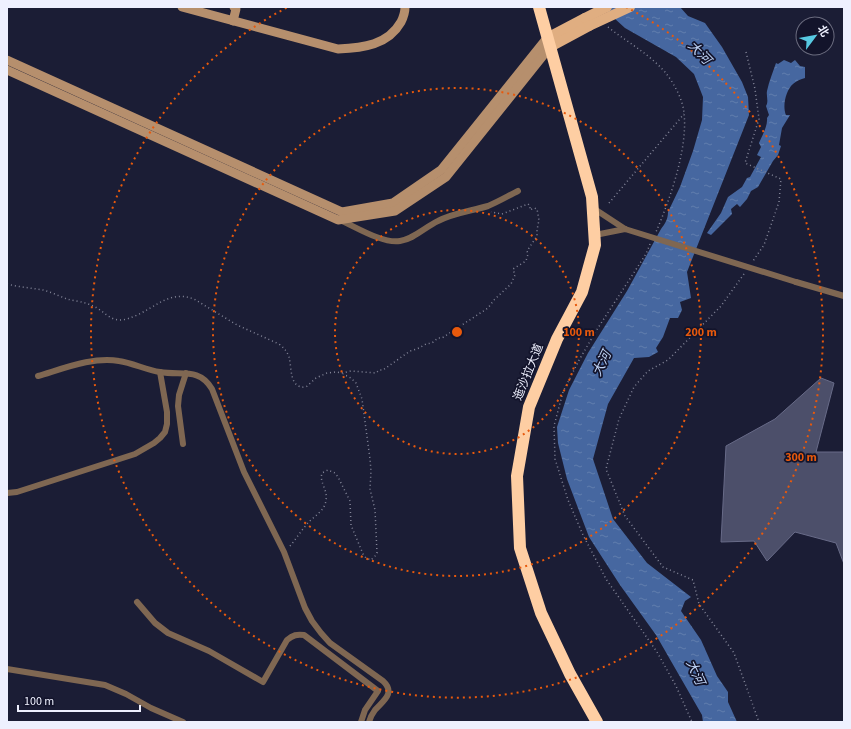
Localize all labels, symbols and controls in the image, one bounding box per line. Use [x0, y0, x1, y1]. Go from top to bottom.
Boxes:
north arrow [795, 16, 835, 56]
text: 北 [814, 22, 832, 40]
water label: 大河 [684, 37, 717, 70]
text: 100 m [563, 324, 595, 341]
text: 200 m [685, 324, 717, 341]
centre of rings [450, 325, 464, 339]
street label: 迤沙拉大道 [509, 341, 548, 403]
water label: 大河 [588, 345, 617, 379]
text: 300 m [785, 449, 817, 466]
water label: 大河 [681, 657, 710, 691]
scale bar [18, 687, 140, 713]
text: 100 m [24, 693, 54, 710]

